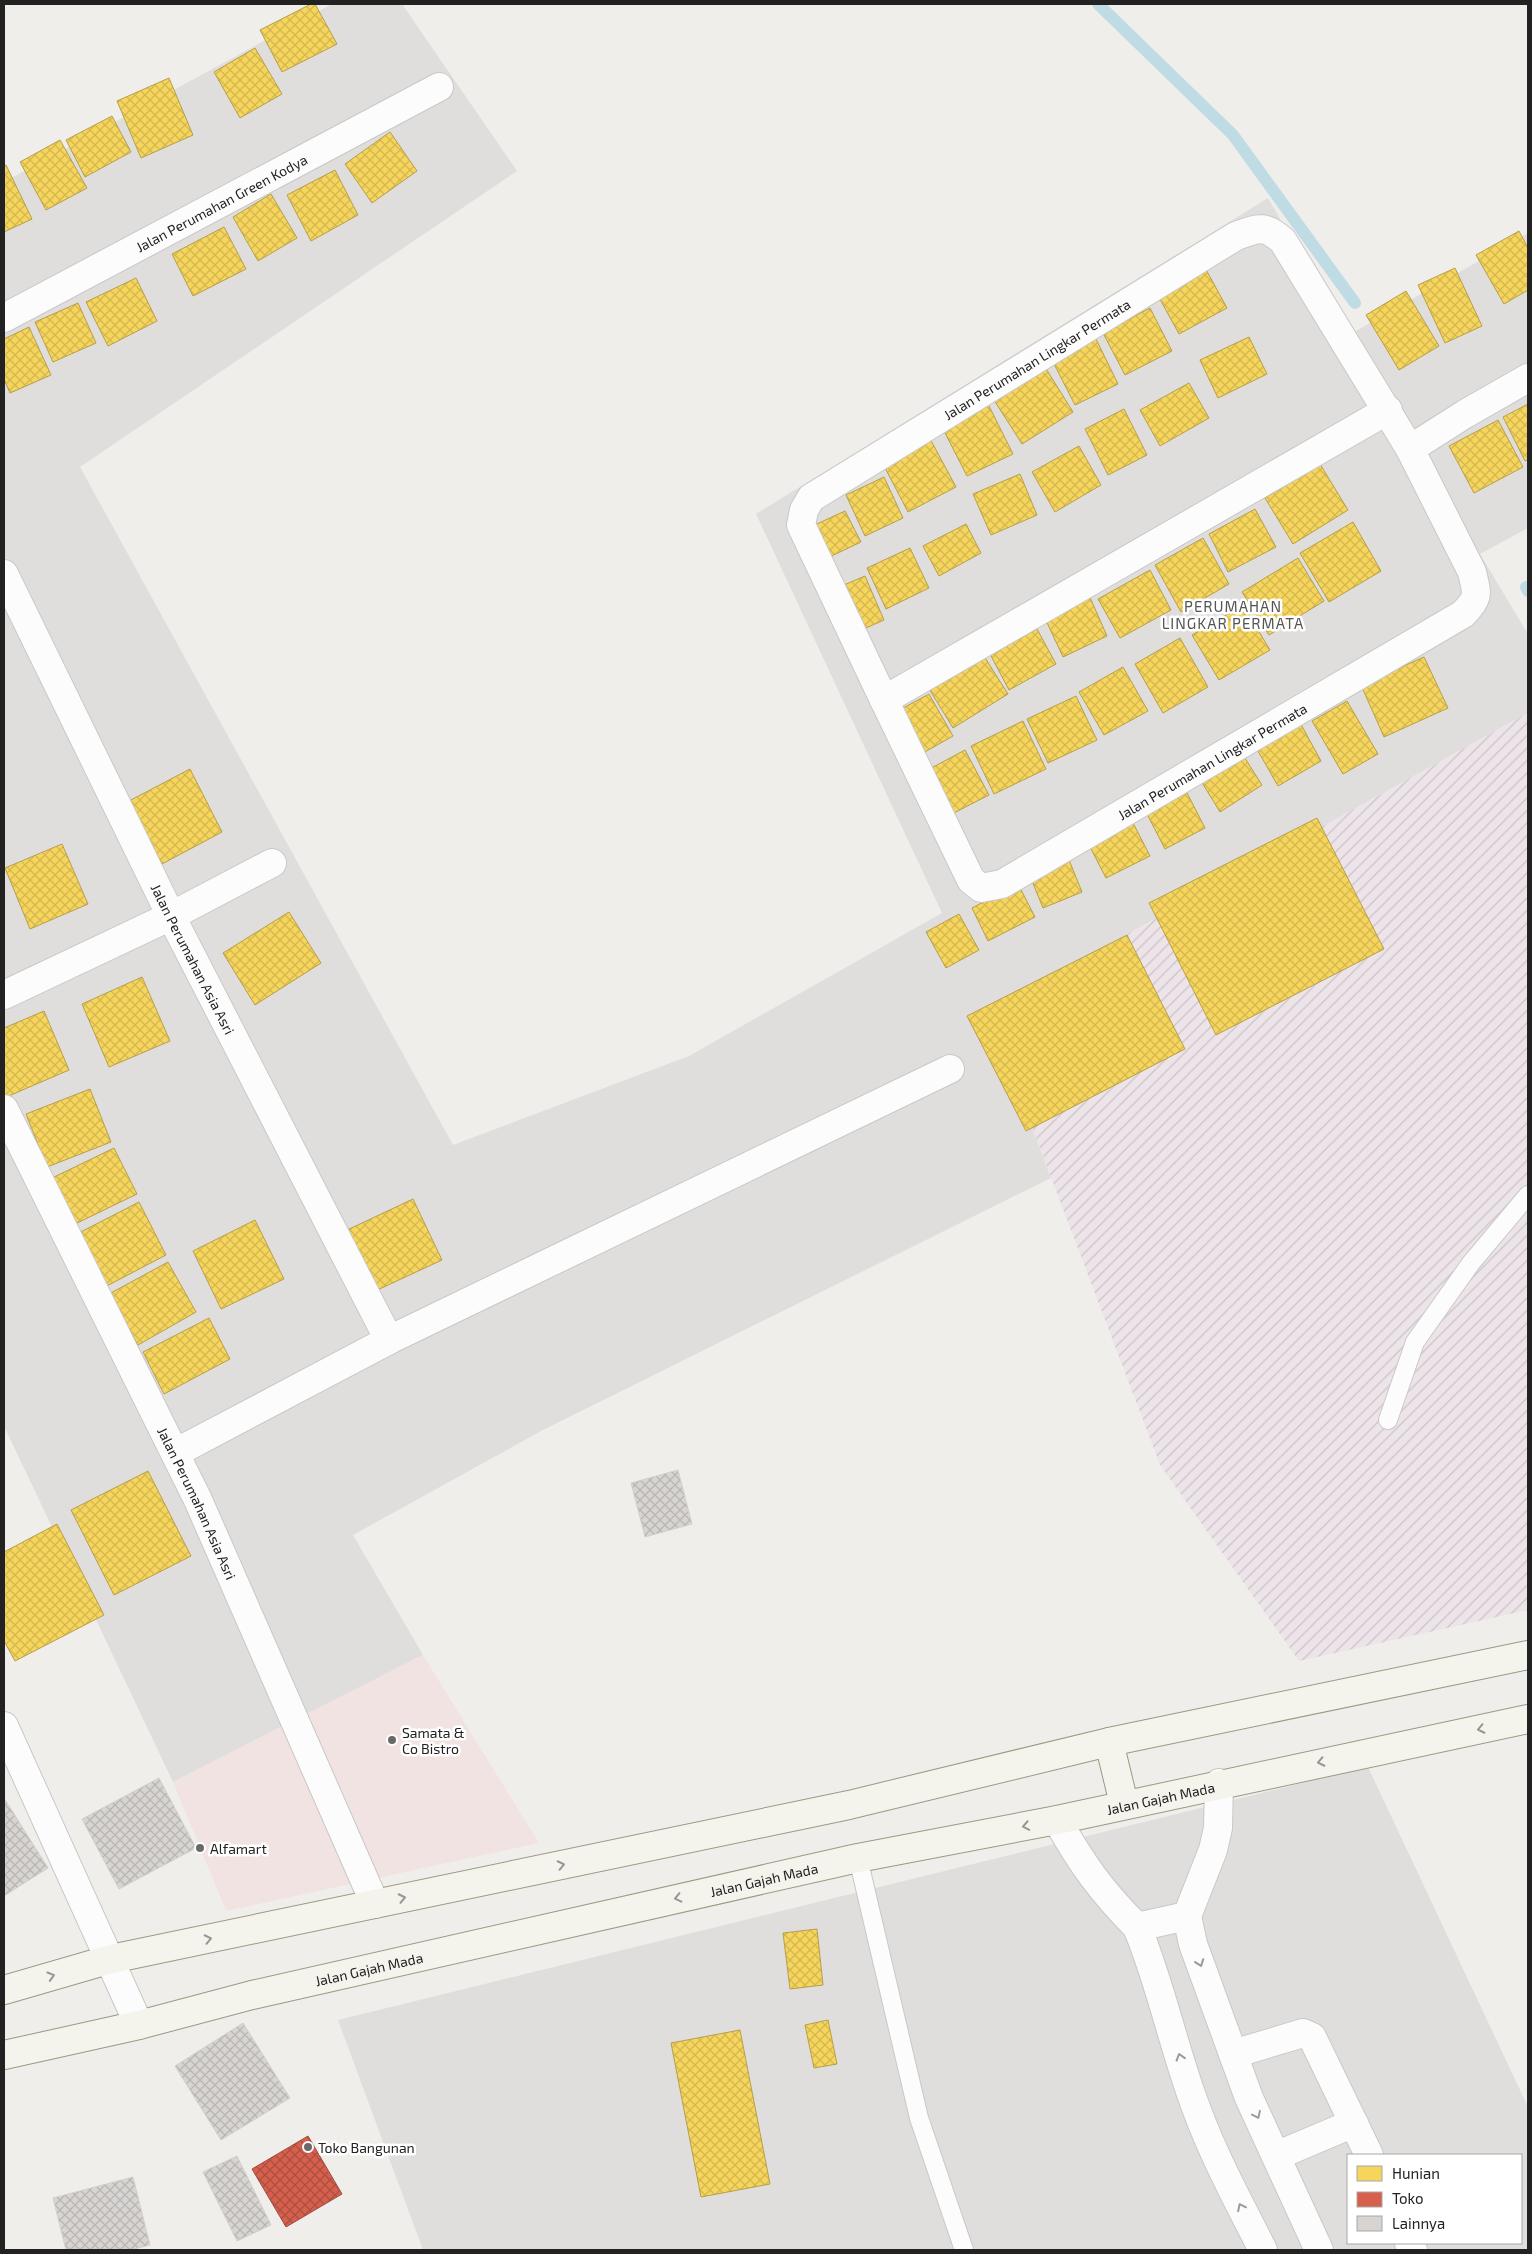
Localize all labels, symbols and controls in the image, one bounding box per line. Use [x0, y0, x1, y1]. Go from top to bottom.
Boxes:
street label: Jalan Perumahan Green Kodya [133, 150, 310, 255]
street label: Jalan Perumahan Lingkar Permata [940, 295, 1133, 423]
district label: PERUMAHAN LINGKAR PERMATA [1162, 597, 1304, 632]
street label: Jalan Perumahan Lingkar Permata [1114, 699, 1310, 823]
street label: Jalan Perumahan Asia Asri [148, 881, 239, 1037]
street label: Jalan Perumahan Asia Asri [155, 1424, 240, 1582]
one-way arrow [1476, 1723, 1485, 1734]
place label: Samata & Co Bistro [402, 1724, 465, 1757]
marker: Samata & Co Bistro [386, 1734, 398, 1746]
one-way arrow [1317, 1756, 1326, 1767]
street label: Jalan Gajah Mada [1105, 1778, 1216, 1818]
one-way arrow [1021, 1820, 1030, 1831]
place label: Alfamart [210, 1840, 267, 1857]
marker: Alfamart [194, 1842, 206, 1854]
street label: Jalan Gajah Mada [708, 1859, 819, 1900]
one-way arrow [556, 1860, 565, 1870]
one-way arrow [674, 1892, 683, 1903]
one-way arrow [397, 1893, 406, 1904]
one-way arrow [204, 1934, 213, 1944]
street label: Jalan Gajah Mada [313, 1948, 424, 1989]
one-way arrow [1194, 1958, 1204, 1967]
one-way arrow [46, 1972, 54, 1982]
one-way arrow [1176, 2053, 1186, 2061]
one-way arrow [1250, 2110, 1261, 2119]
place label: Toko Bangunan [318, 2139, 415, 2156]
marker: Toko Bangunan [302, 2141, 314, 2153]
legend [1347, 2154, 1522, 2244]
text: Hunian [1392, 2164, 1440, 2182]
text: Toko [1392, 2189, 1424, 2207]
one-way arrow [1237, 2203, 1247, 2212]
text: Lainnya [1392, 2214, 1445, 2232]

